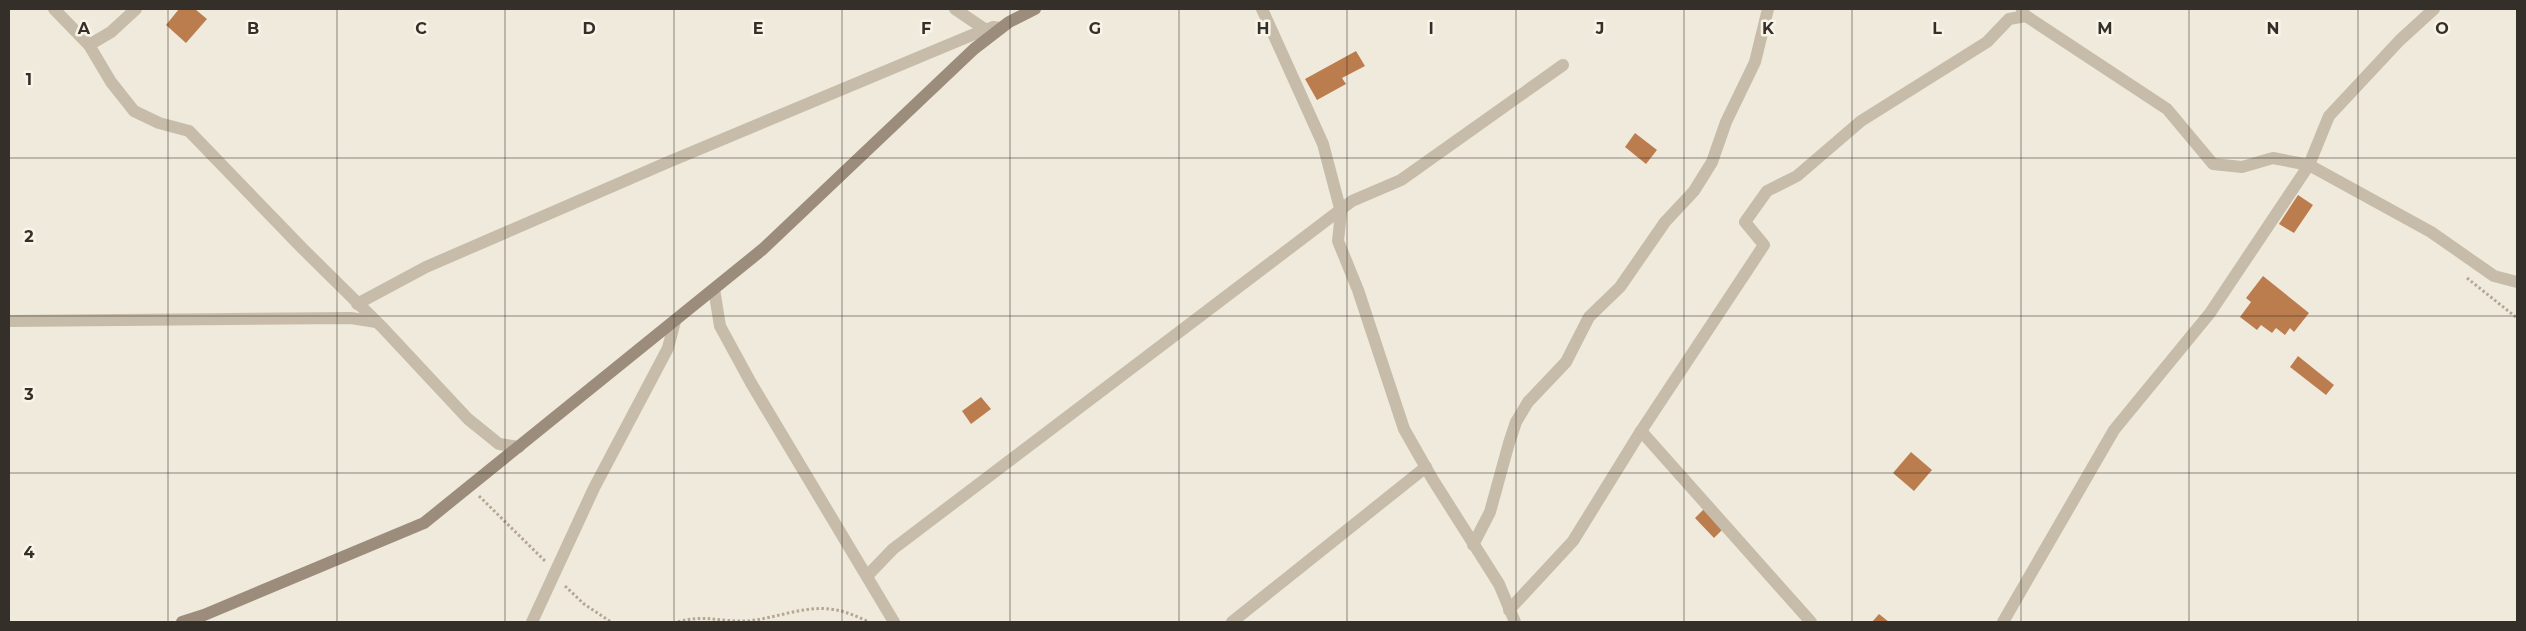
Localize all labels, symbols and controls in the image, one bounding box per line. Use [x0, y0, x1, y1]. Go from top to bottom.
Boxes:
text: A [77, 19, 91, 38]
text: B [247, 19, 259, 38]
text: C [415, 19, 427, 38]
text: D [582, 19, 596, 38]
text: E [753, 19, 763, 38]
text: F [921, 19, 931, 38]
text: G [1089, 19, 1101, 38]
text: H [1257, 19, 1269, 38]
text: I [1428, 19, 1434, 38]
text: J [1595, 19, 1604, 38]
text: K [1762, 19, 1775, 38]
text: L [1932, 19, 1942, 38]
text: M [2097, 19, 2113, 38]
text: N [2267, 19, 2279, 38]
text: O [2435, 19, 2449, 38]
text: 1 [26, 70, 32, 89]
text: 2 [24, 227, 34, 246]
text: 3 [23, 385, 34, 404]
text: 4 [23, 543, 35, 562]

